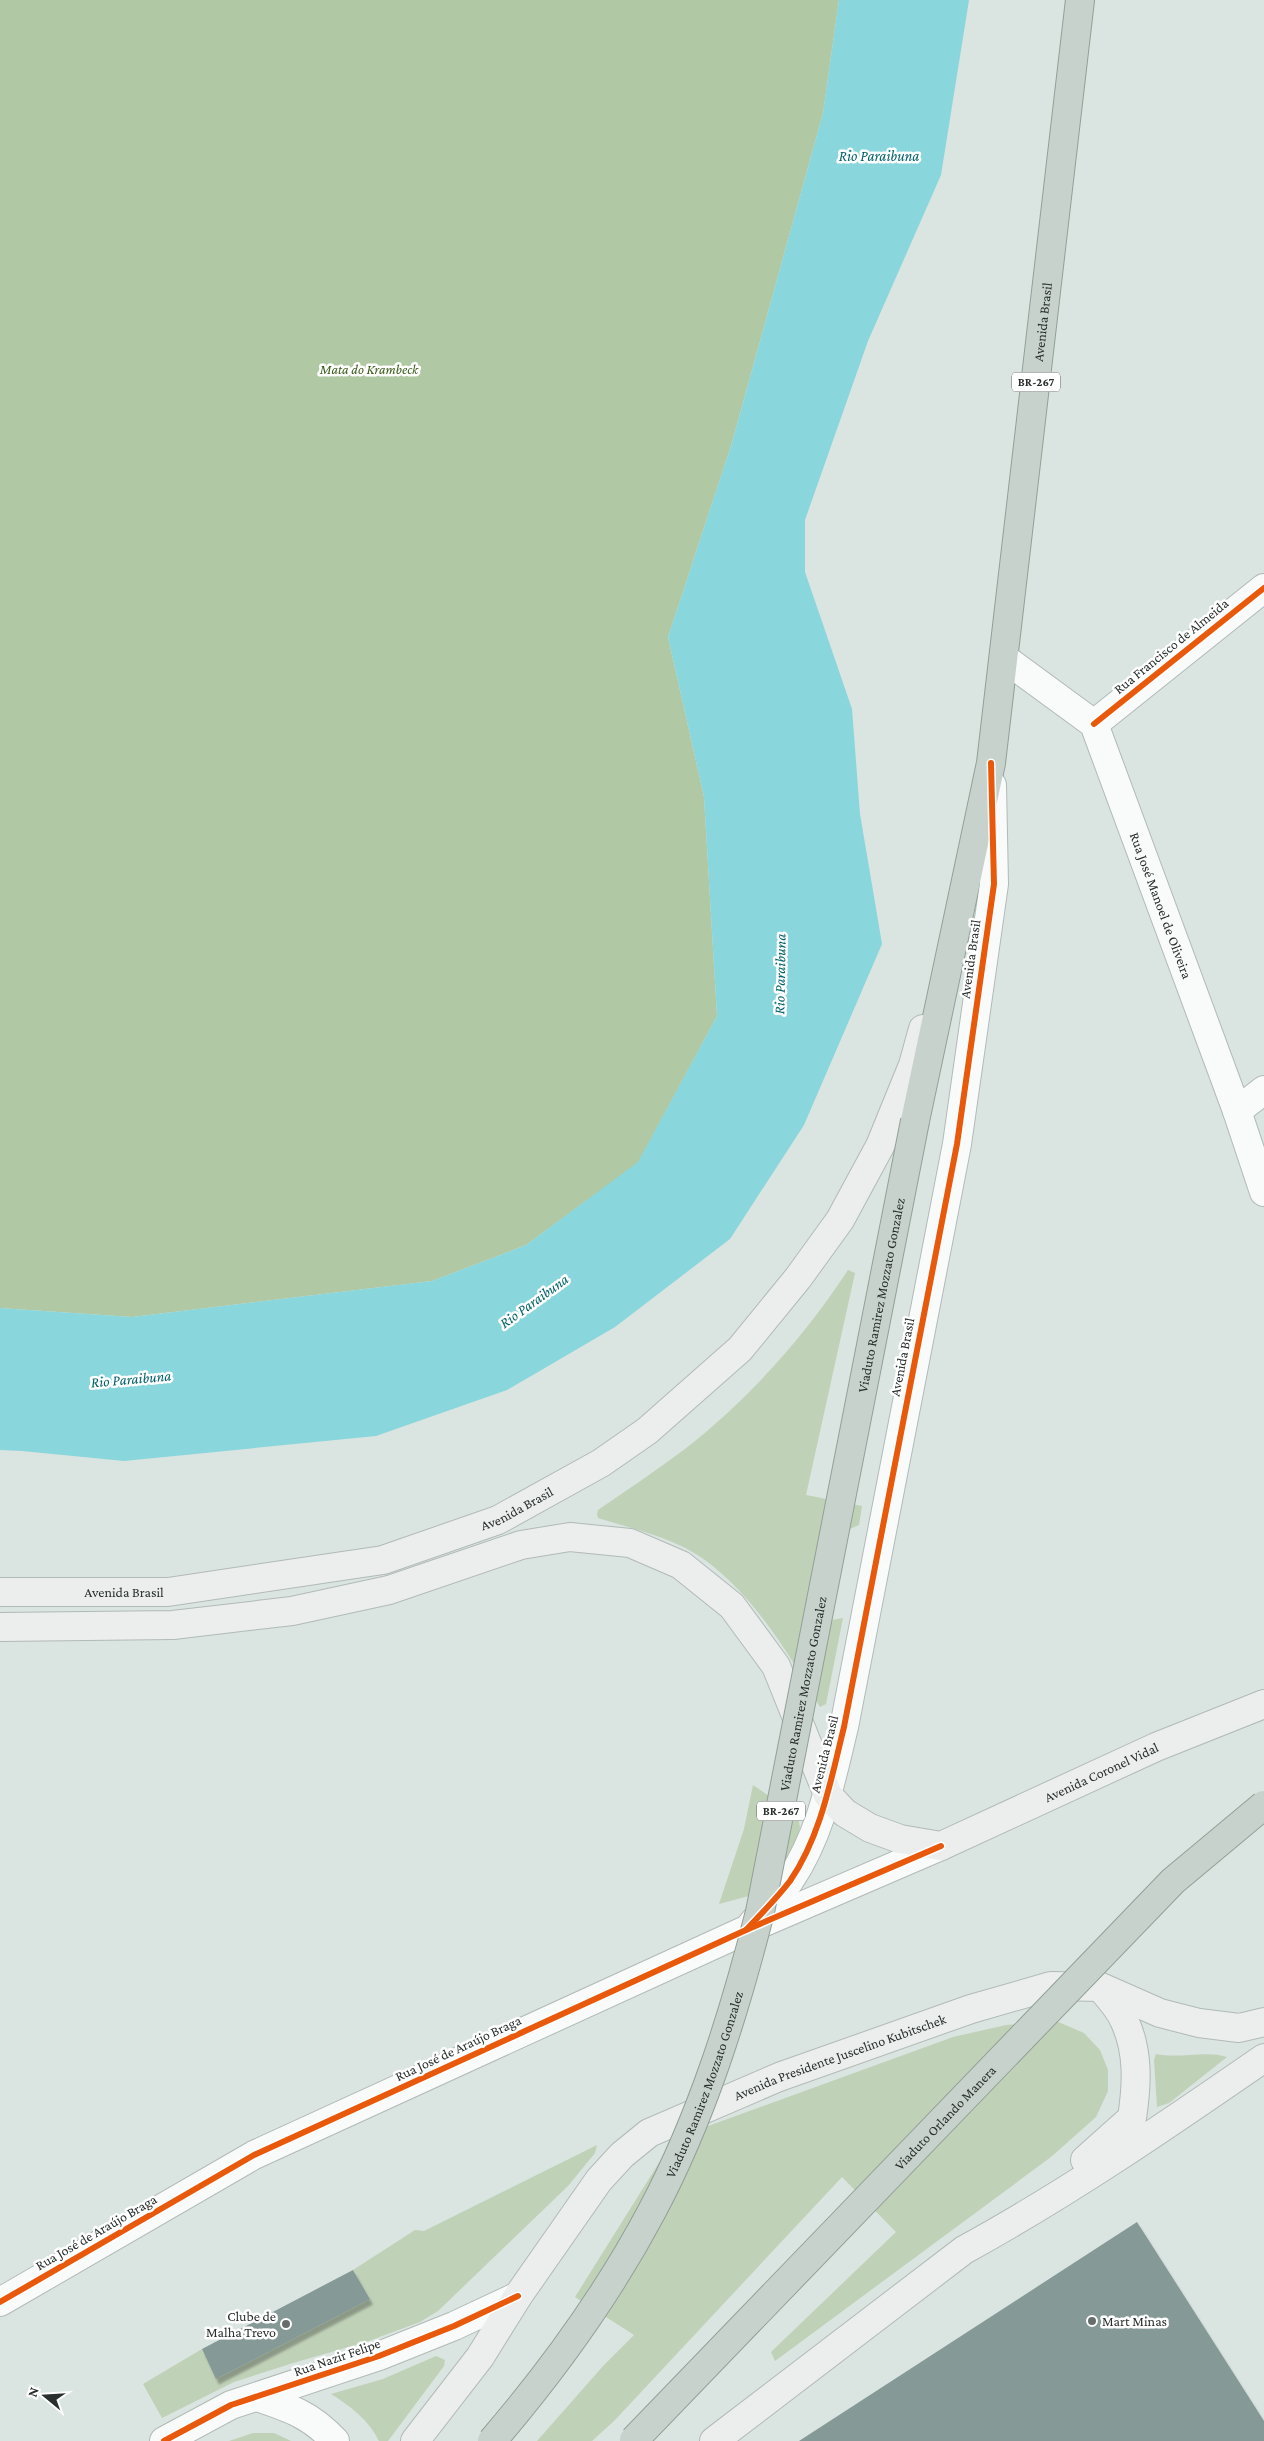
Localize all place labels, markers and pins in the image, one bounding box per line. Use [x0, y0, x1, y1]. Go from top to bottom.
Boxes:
place label: Clube de Malha Trevo [206, 2308, 276, 2340]
place label: Mart Minas [1102, 2313, 1167, 2329]
marker: Mart Minas [1086, 2315, 1098, 2327]
marker: Clube de Malha Trevo [280, 2318, 292, 2330]

